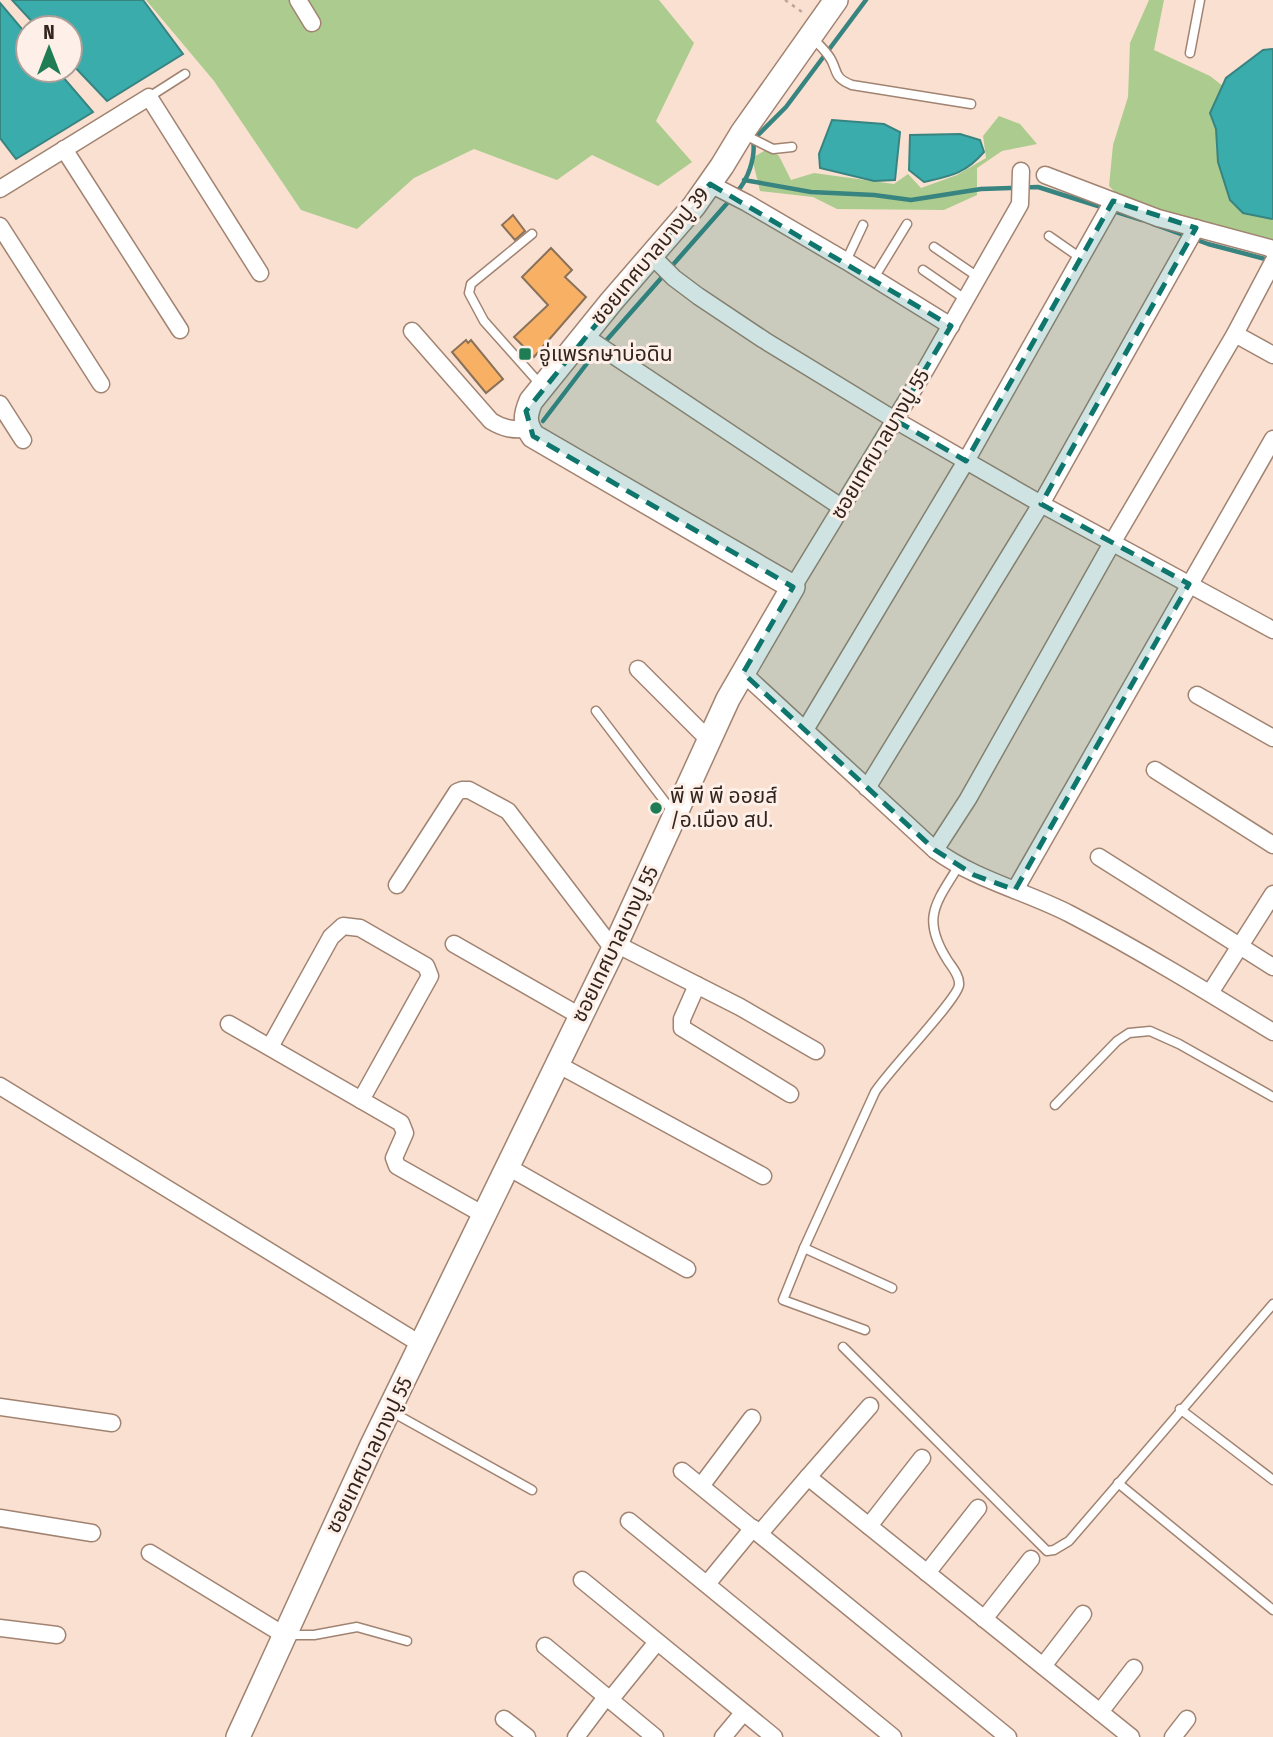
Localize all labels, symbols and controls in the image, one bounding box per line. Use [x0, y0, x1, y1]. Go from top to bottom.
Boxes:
north arrow [14, 14, 84, 84]
text: N [43, 21, 55, 44]
street label: ซอยเทศบาลบางปู 39 [585, 182, 715, 330]
place label: อู่แพรกษาบ่อดิน [539, 341, 673, 367]
marker: อู่แพรกษาบ่อดิน [517, 346, 533, 362]
street label: ซอยเทศบาลบางปู 55 [825, 364, 935, 524]
place label: พี พี พี ออยส์ /อ.เมือง สป. [670, 783, 777, 833]
marker: พี พี พี ออยส์ /อ.เมือง สป. [648, 800, 664, 816]
street label: ซอยเทศบาลบางปู 55 [566, 862, 664, 1026]
street label: ซอยเทศบาลบางปู 55 [320, 1373, 418, 1537]

